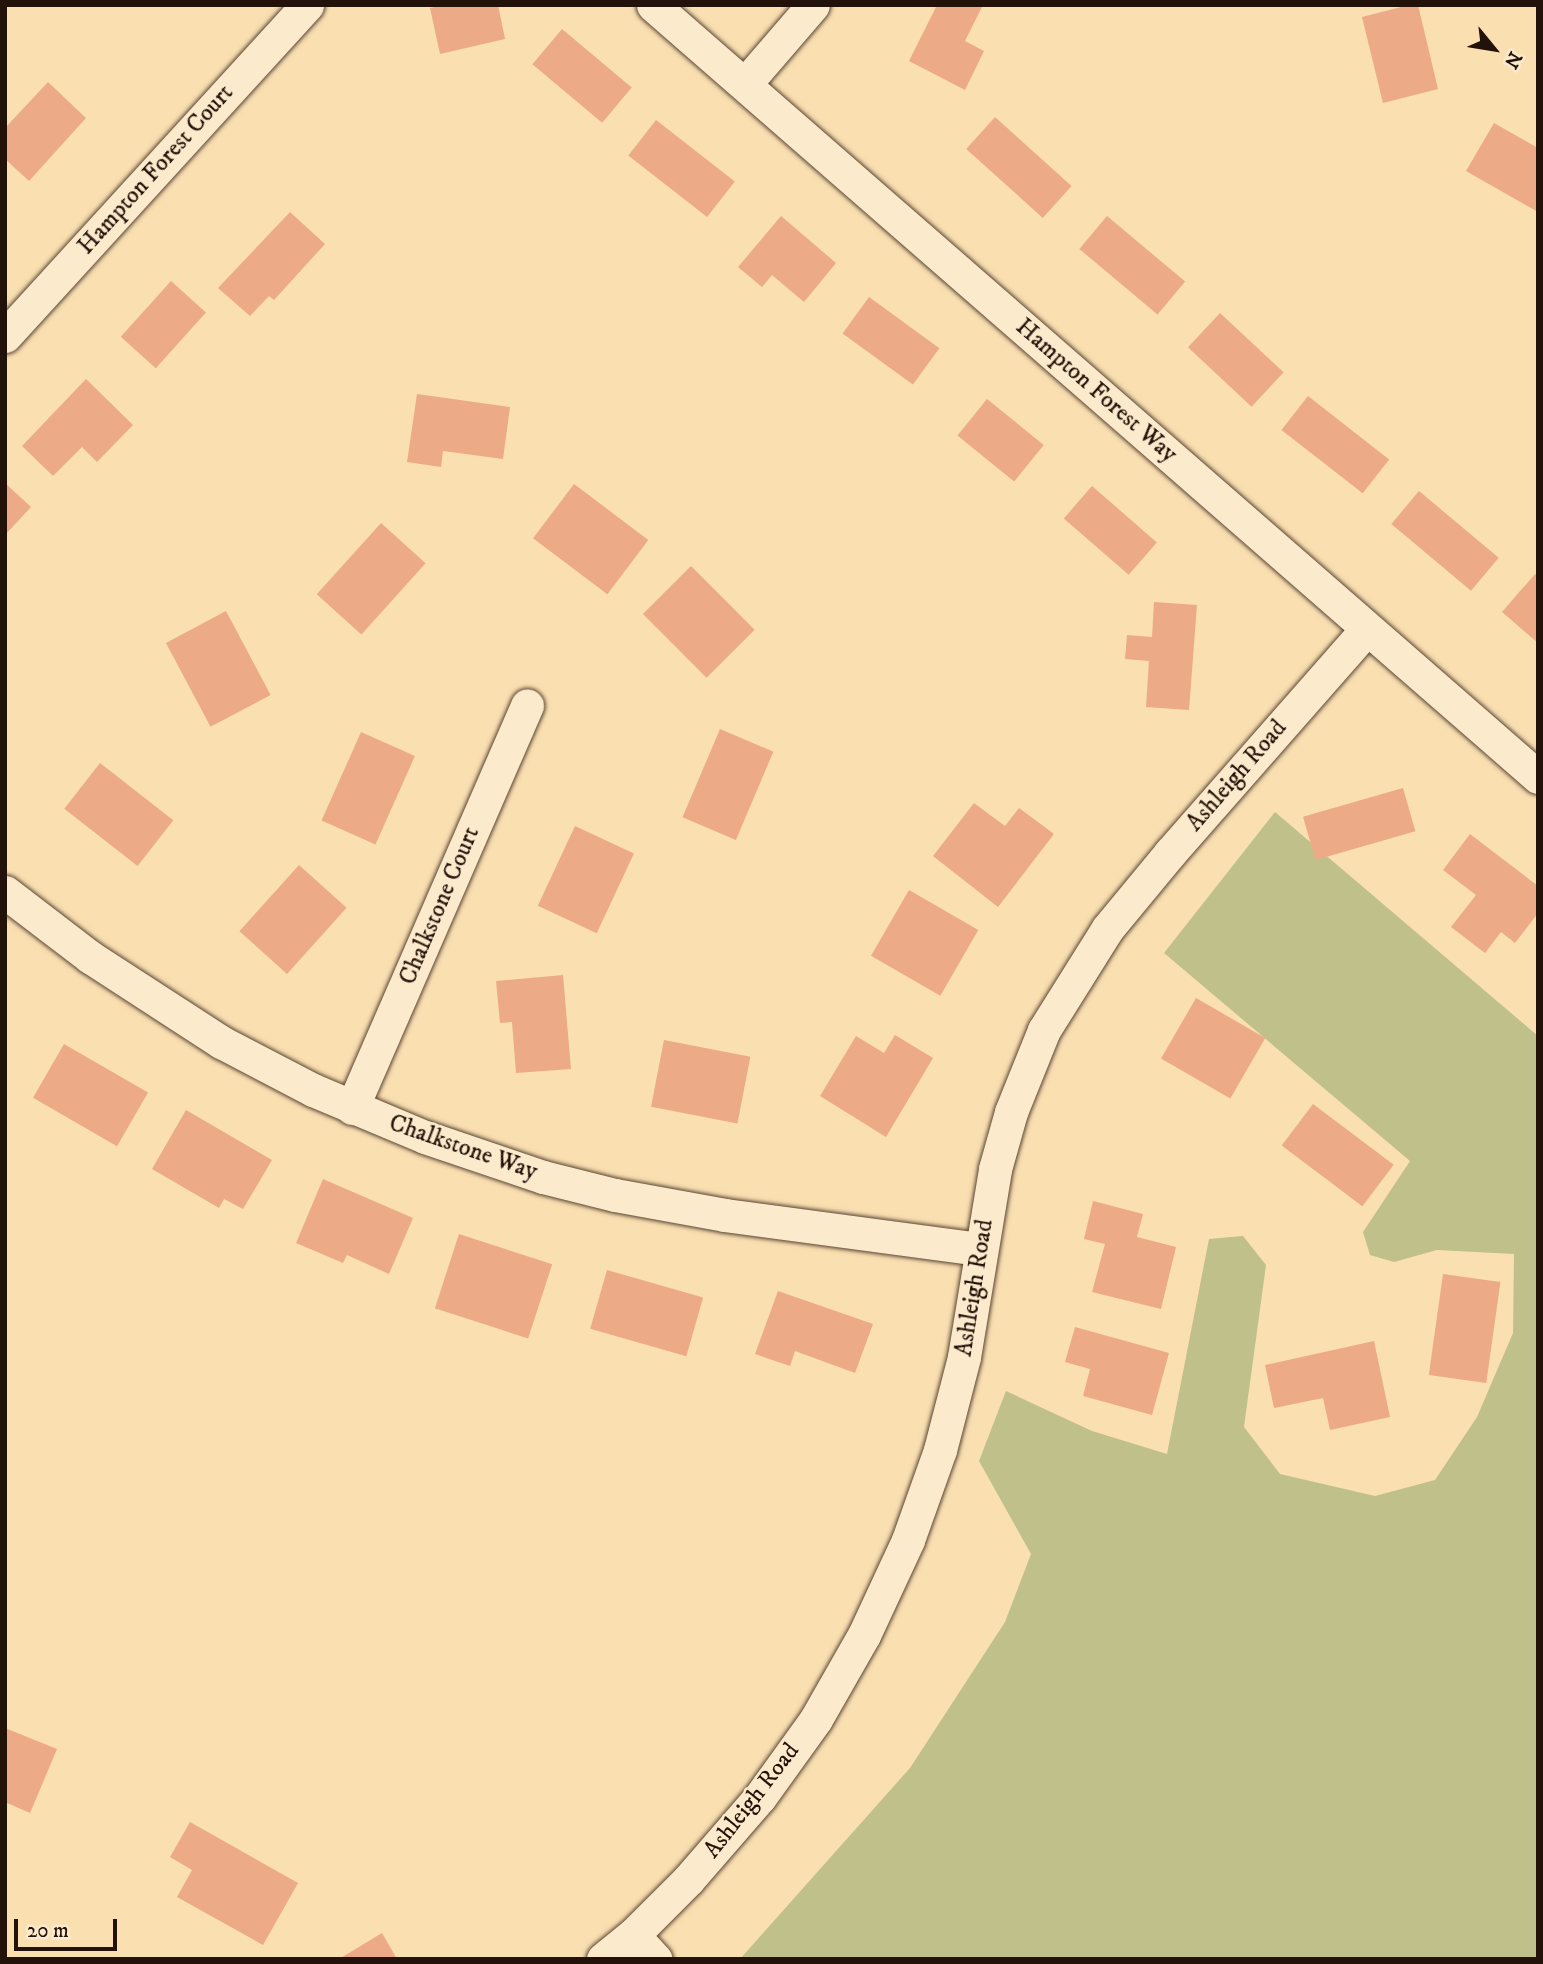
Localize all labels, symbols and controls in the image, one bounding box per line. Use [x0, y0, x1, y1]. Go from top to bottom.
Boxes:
north arrow [1459, 14, 1529, 84]
text: N [1499, 47, 1526, 72]
street label: Hampton Forest Court [72, 79, 240, 261]
street label: Hampton Forest Way [1009, 313, 1183, 469]
street label: Ashleigh Road [1181, 714, 1293, 838]
street label: Chalkstone Court [394, 823, 486, 989]
street label: Chalkstone Way [385, 1109, 541, 1187]
street label: Ashleigh Road [950, 1217, 1000, 1359]
street label: Ashleigh Road [698, 1738, 806, 1864]
scale bar [18, 1904, 121, 1948]
text: 20 m [27, 1918, 69, 1944]

